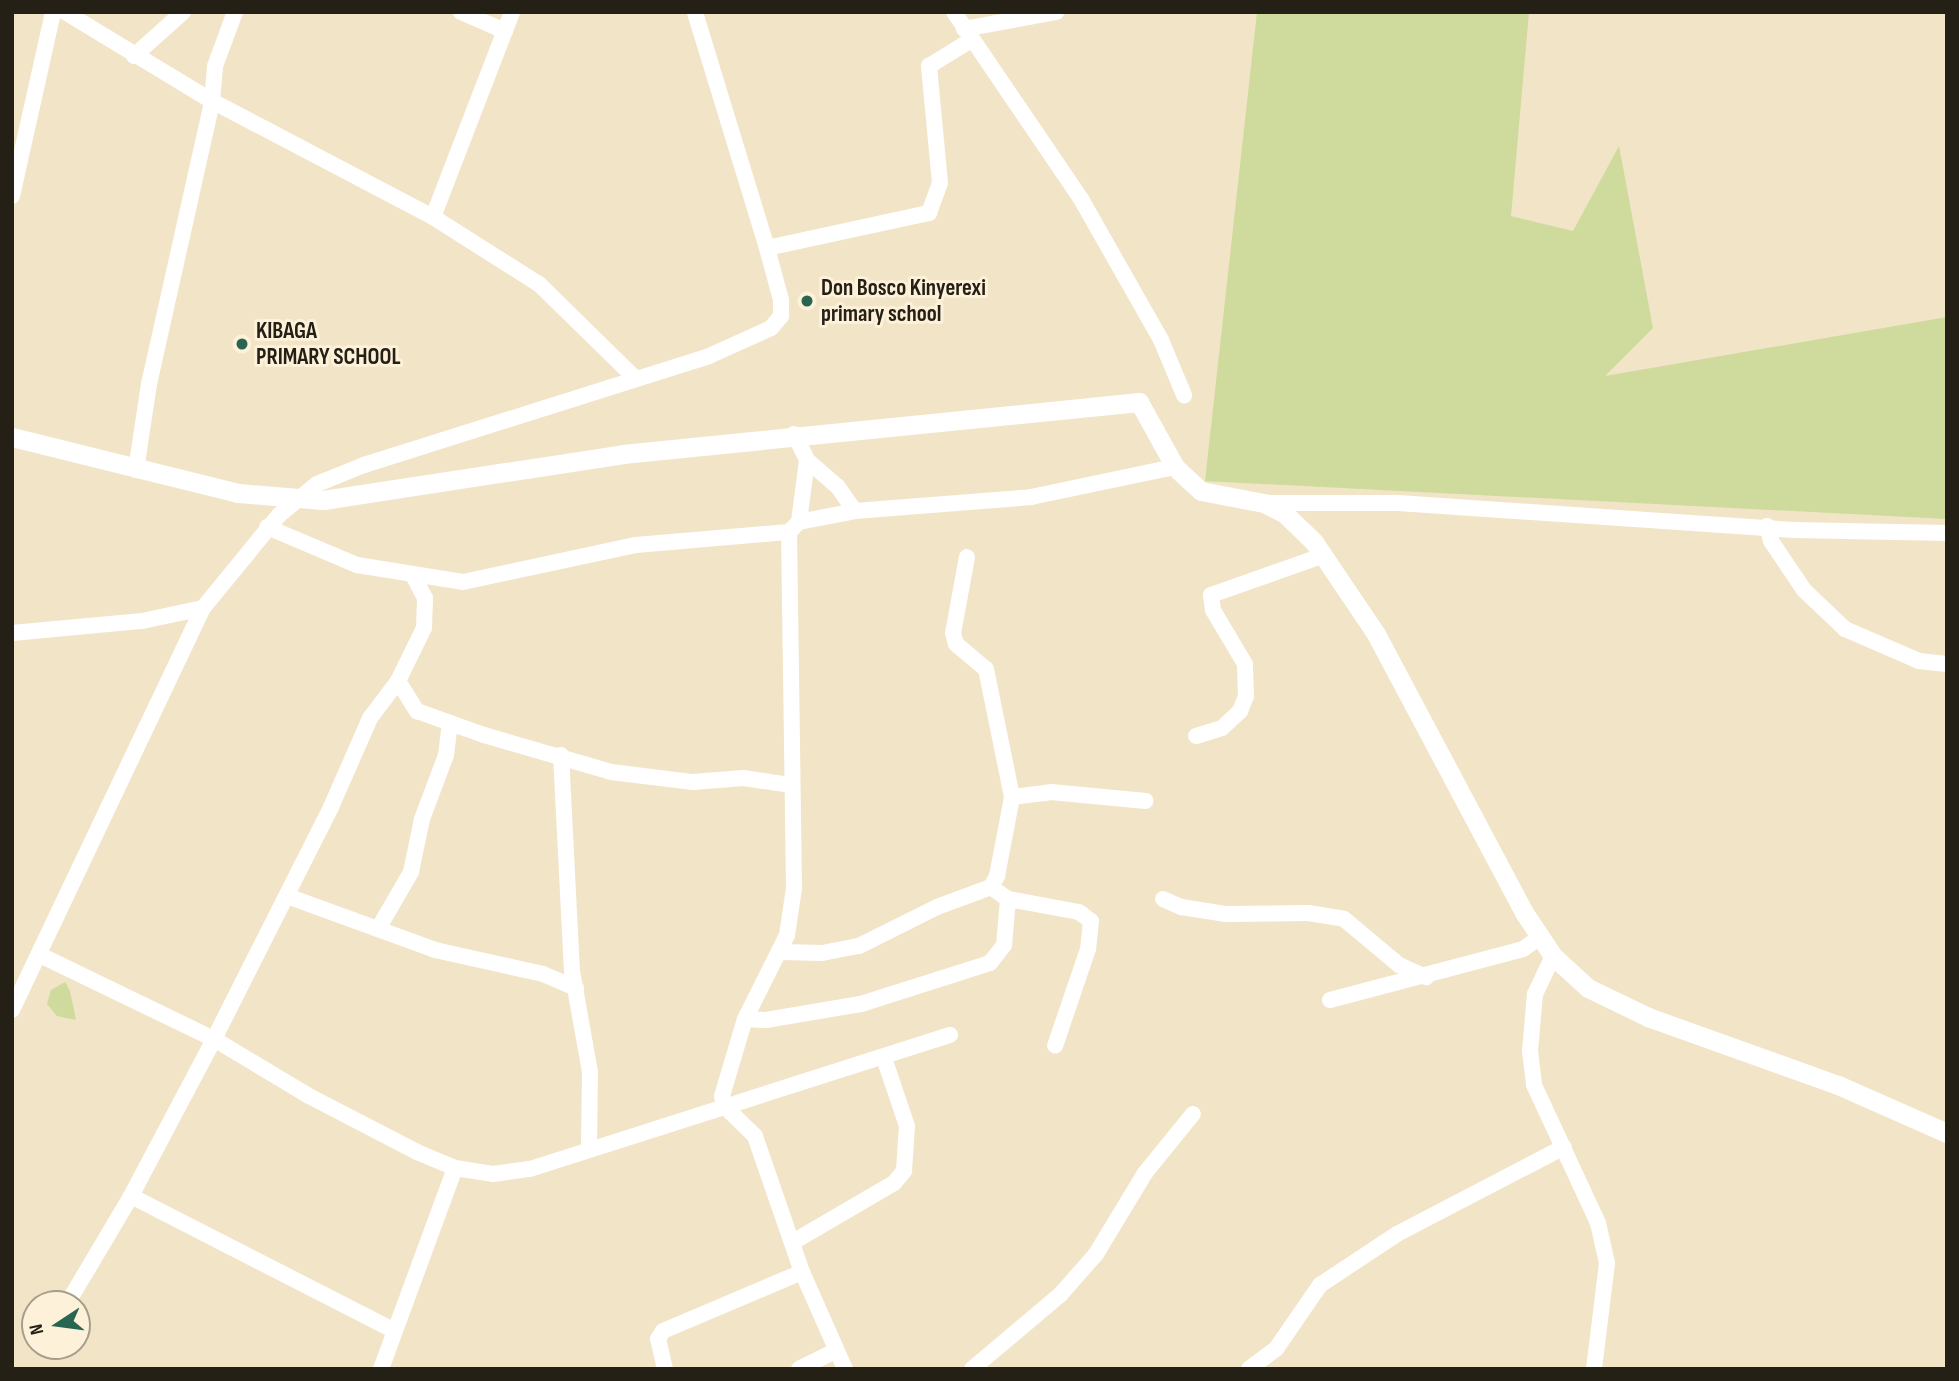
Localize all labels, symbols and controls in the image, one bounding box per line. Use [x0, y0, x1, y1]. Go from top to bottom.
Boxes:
place label: Don Bosco Kinyerexi primary school [821, 274, 986, 328]
marker: Don Bosco Kinyerexi primary school [799, 293, 815, 309]
place label: KIBAGA PRIMARY SCHOOL [256, 317, 401, 371]
marker: KIBAGA PRIMARY SCHOOL [234, 336, 250, 352]
north arrow [21, 1290, 91, 1360]
text: N [25, 1322, 49, 1337]

